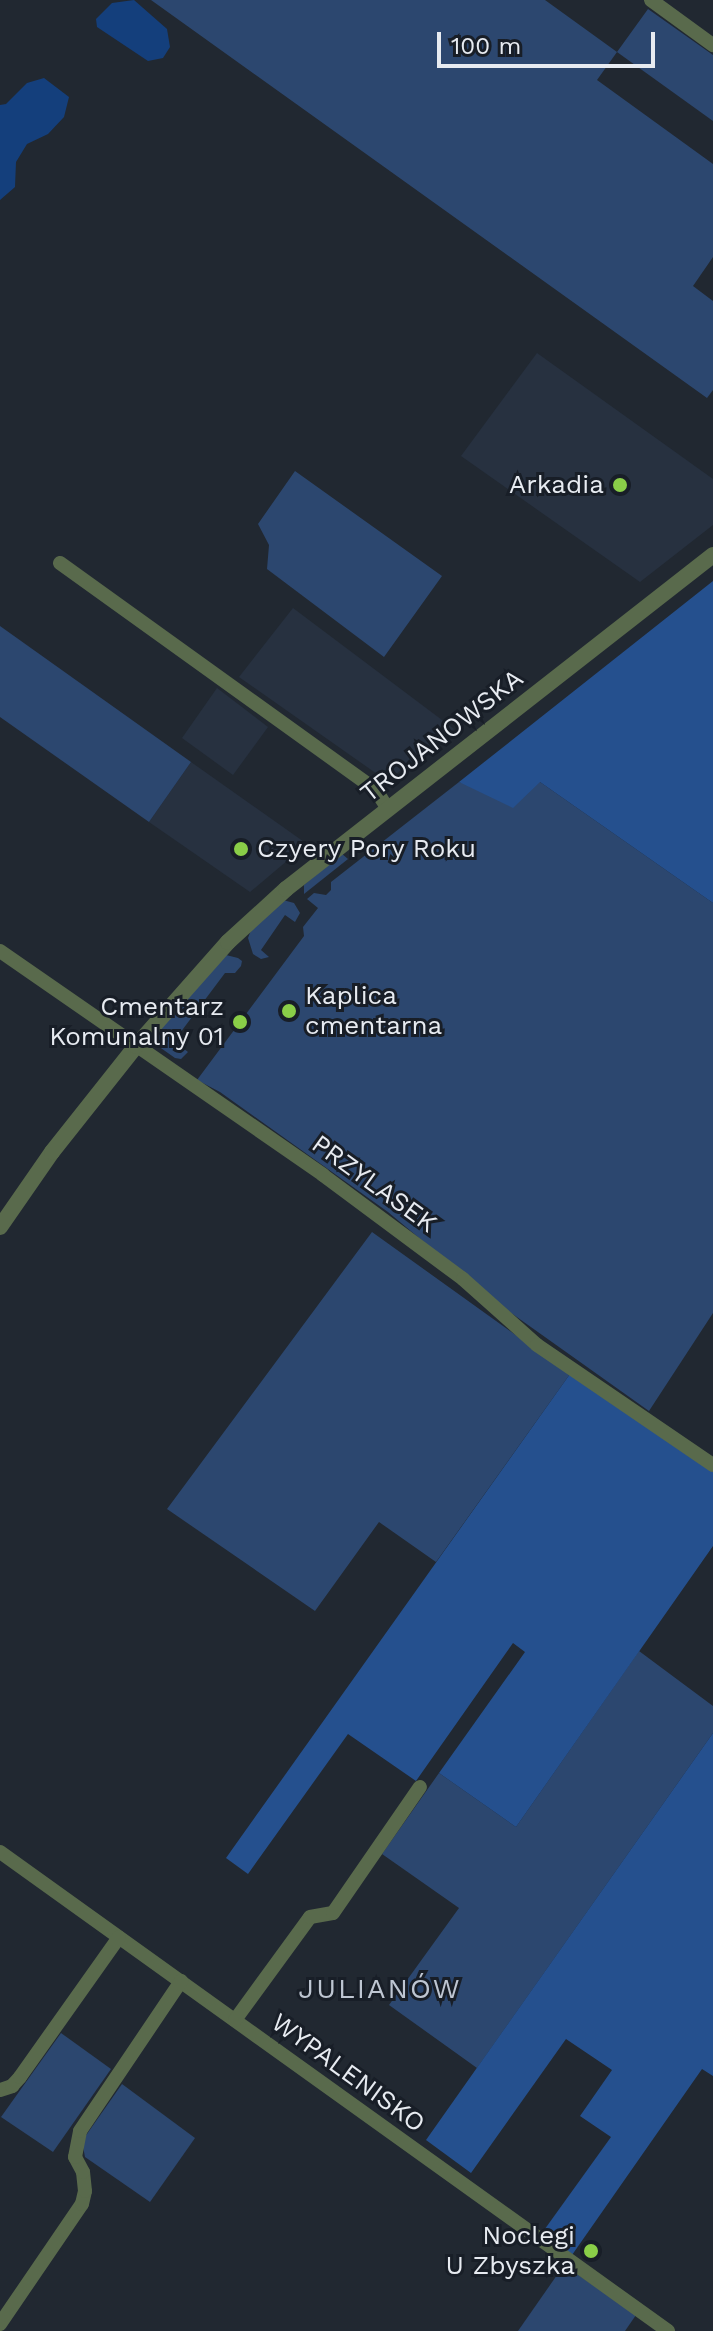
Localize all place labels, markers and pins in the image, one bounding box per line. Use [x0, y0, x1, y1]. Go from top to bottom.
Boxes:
place label: Arkadia [509, 469, 604, 501]
marker: Arkadia [611, 476, 629, 494]
place label: Czyery Pory Roku [257, 833, 477, 865]
marker: Czyery Pory Roku [232, 840, 250, 858]
place label: Kaplica cmentarna [305, 980, 442, 1042]
place label: Cmentarz Komunalny 01 [49, 991, 224, 1052]
marker: Kaplica cmentarna [280, 1002, 298, 1020]
marker: Cmentarz Komunalny 01 [231, 1013, 249, 1031]
place label: Noclegi U Zbyszka [446, 2220, 575, 2282]
marker: Noclegi U Zbyszka [582, 2242, 600, 2260]

